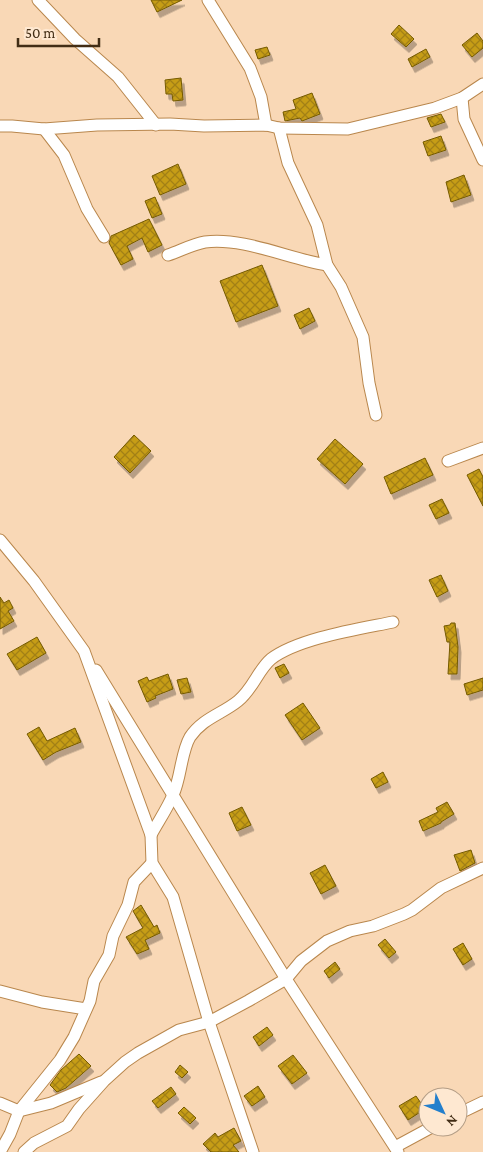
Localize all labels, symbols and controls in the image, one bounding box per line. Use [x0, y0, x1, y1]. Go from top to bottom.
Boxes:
scale bar [18, 15, 99, 47]
text: 50 m [25, 25, 55, 41]
north arrow [418, 1087, 468, 1137]
text: N [443, 1112, 461, 1130]

